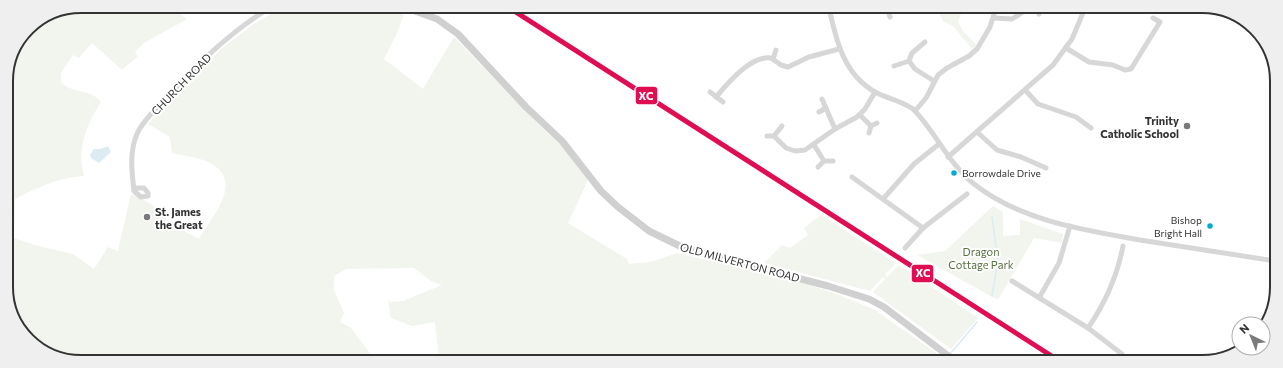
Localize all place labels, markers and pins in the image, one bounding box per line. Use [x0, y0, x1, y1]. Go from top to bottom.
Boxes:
place label: Trinity Catholic School [1100, 114, 1179, 140]
marker: Trinity Catholic School [1182, 121, 1192, 131]
place label: Borrowdale Drive [962, 167, 1041, 179]
marker: Borrowdale Drive [949, 168, 959, 178]
place label: St. James the Great [155, 205, 203, 231]
marker: St. James the Great [142, 212, 152, 222]
place label: Bishop Bright Hall [1154, 214, 1202, 239]
marker: Bishop Bright Hall [1205, 221, 1215, 231]

